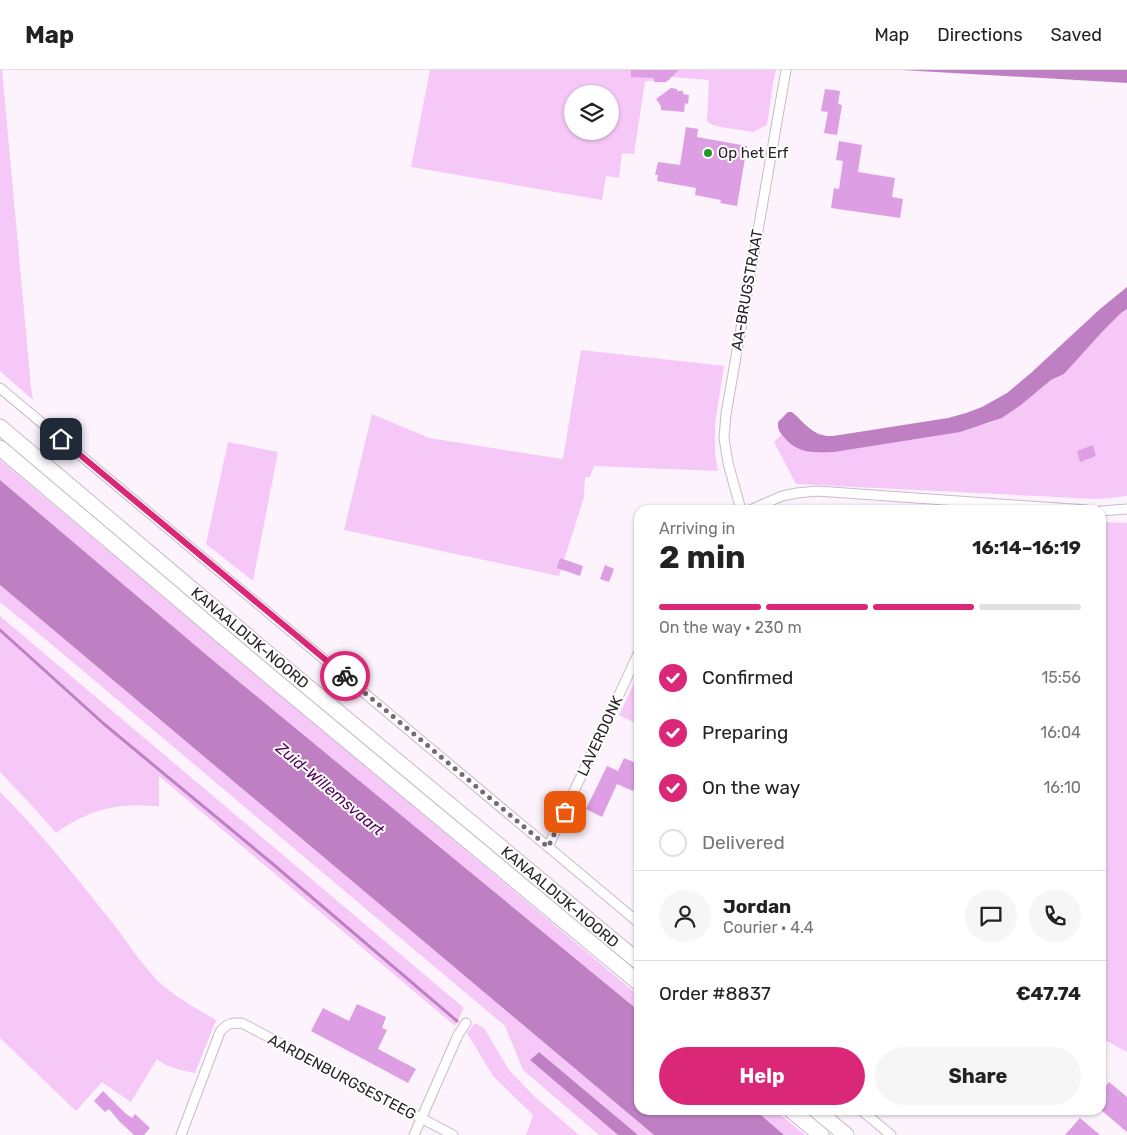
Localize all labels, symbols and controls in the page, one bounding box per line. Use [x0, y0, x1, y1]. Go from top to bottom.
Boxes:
text: Map [25, 21, 74, 49]
text: Map [874, 24, 909, 46]
text: Directions [937, 24, 1023, 46]
text: Saved [1051, 24, 1102, 46]
map controls [564, 85, 619, 140]
button: layers [564, 85, 619, 140]
place label: Op het Erf [718, 144, 789, 162]
marker: Op het Erf [702, 147, 714, 159]
street label: AA-BRUGSTRAAT [727, 228, 767, 352]
pin [40, 418, 82, 460]
icon: home [47, 425, 75, 453]
text: Arriving in [659, 519, 735, 538]
text: 16:14–16:19 [972, 536, 1081, 559]
text: 2 min [659, 538, 746, 576]
street label: KANAALDIJK-NOORD [187, 583, 313, 693]
text: On the way · 230 m [659, 618, 802, 637]
courier [320, 651, 370, 701]
icon: bike [331, 662, 359, 690]
icon: check [659, 664, 687, 692]
text: Confirmed [702, 666, 793, 689]
text: 15:56 [1041, 668, 1081, 687]
street label: LAVERDONK [574, 693, 626, 779]
icon: check [659, 719, 687, 747]
text: Preparing [702, 721, 788, 744]
text: 16:04 [1040, 723, 1081, 742]
water label: Zuid-Willemsvaart [271, 738, 388, 840]
icon: check [659, 774, 687, 802]
text: On the way [702, 776, 800, 799]
text: 16:10 [1043, 778, 1081, 797]
pin [544, 791, 586, 833]
icon: bag [551, 798, 579, 826]
text: Delivered [702, 831, 785, 854]
street label: KANAALDIJK-NOORD [497, 842, 623, 952]
button: person [659, 890, 711, 942]
button: chat [965, 890, 1017, 942]
button: phone [1029, 890, 1081, 942]
text: Jordan [723, 895, 791, 918]
text: Courier · 4.4 [723, 918, 814, 937]
text: Order #8837 [659, 982, 771, 1005]
text: €47.74 [1016, 982, 1081, 1005]
street label: AARDENBURGSESTEEG [265, 1030, 419, 1124]
button: Help [659, 1047, 865, 1105]
button: Share [875, 1047, 1081, 1105]

